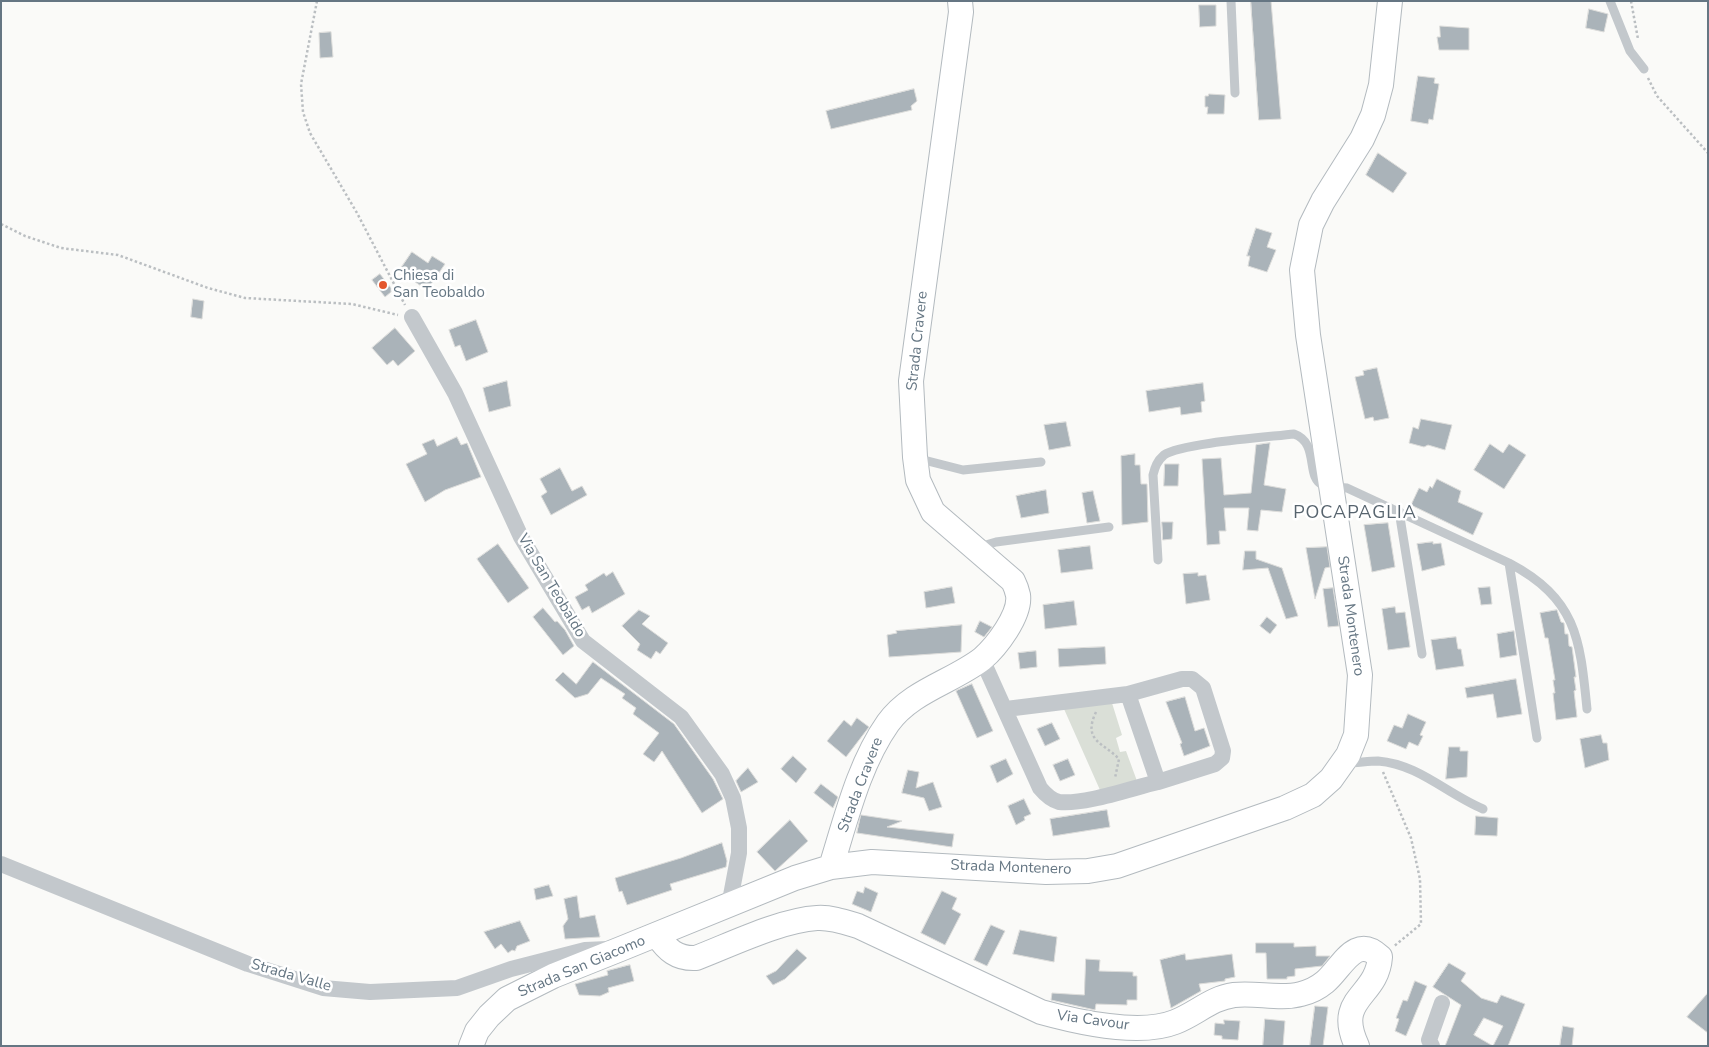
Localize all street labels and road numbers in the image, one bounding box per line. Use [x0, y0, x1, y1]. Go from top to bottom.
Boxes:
street label: Strada Cravere [904, 290, 932, 392]
street label: Via San Teobaldo [513, 531, 589, 641]
street label: Strada Montenero [1333, 555, 1367, 677]
street label: Strada Cravere [835, 735, 887, 835]
street label: Strada Montenero [950, 857, 1072, 879]
street label: Strada San Giacomo [516, 932, 648, 1002]
street label: Strada Valle [249, 956, 333, 996]
street label: Via Cavour [1056, 1007, 1130, 1035]

